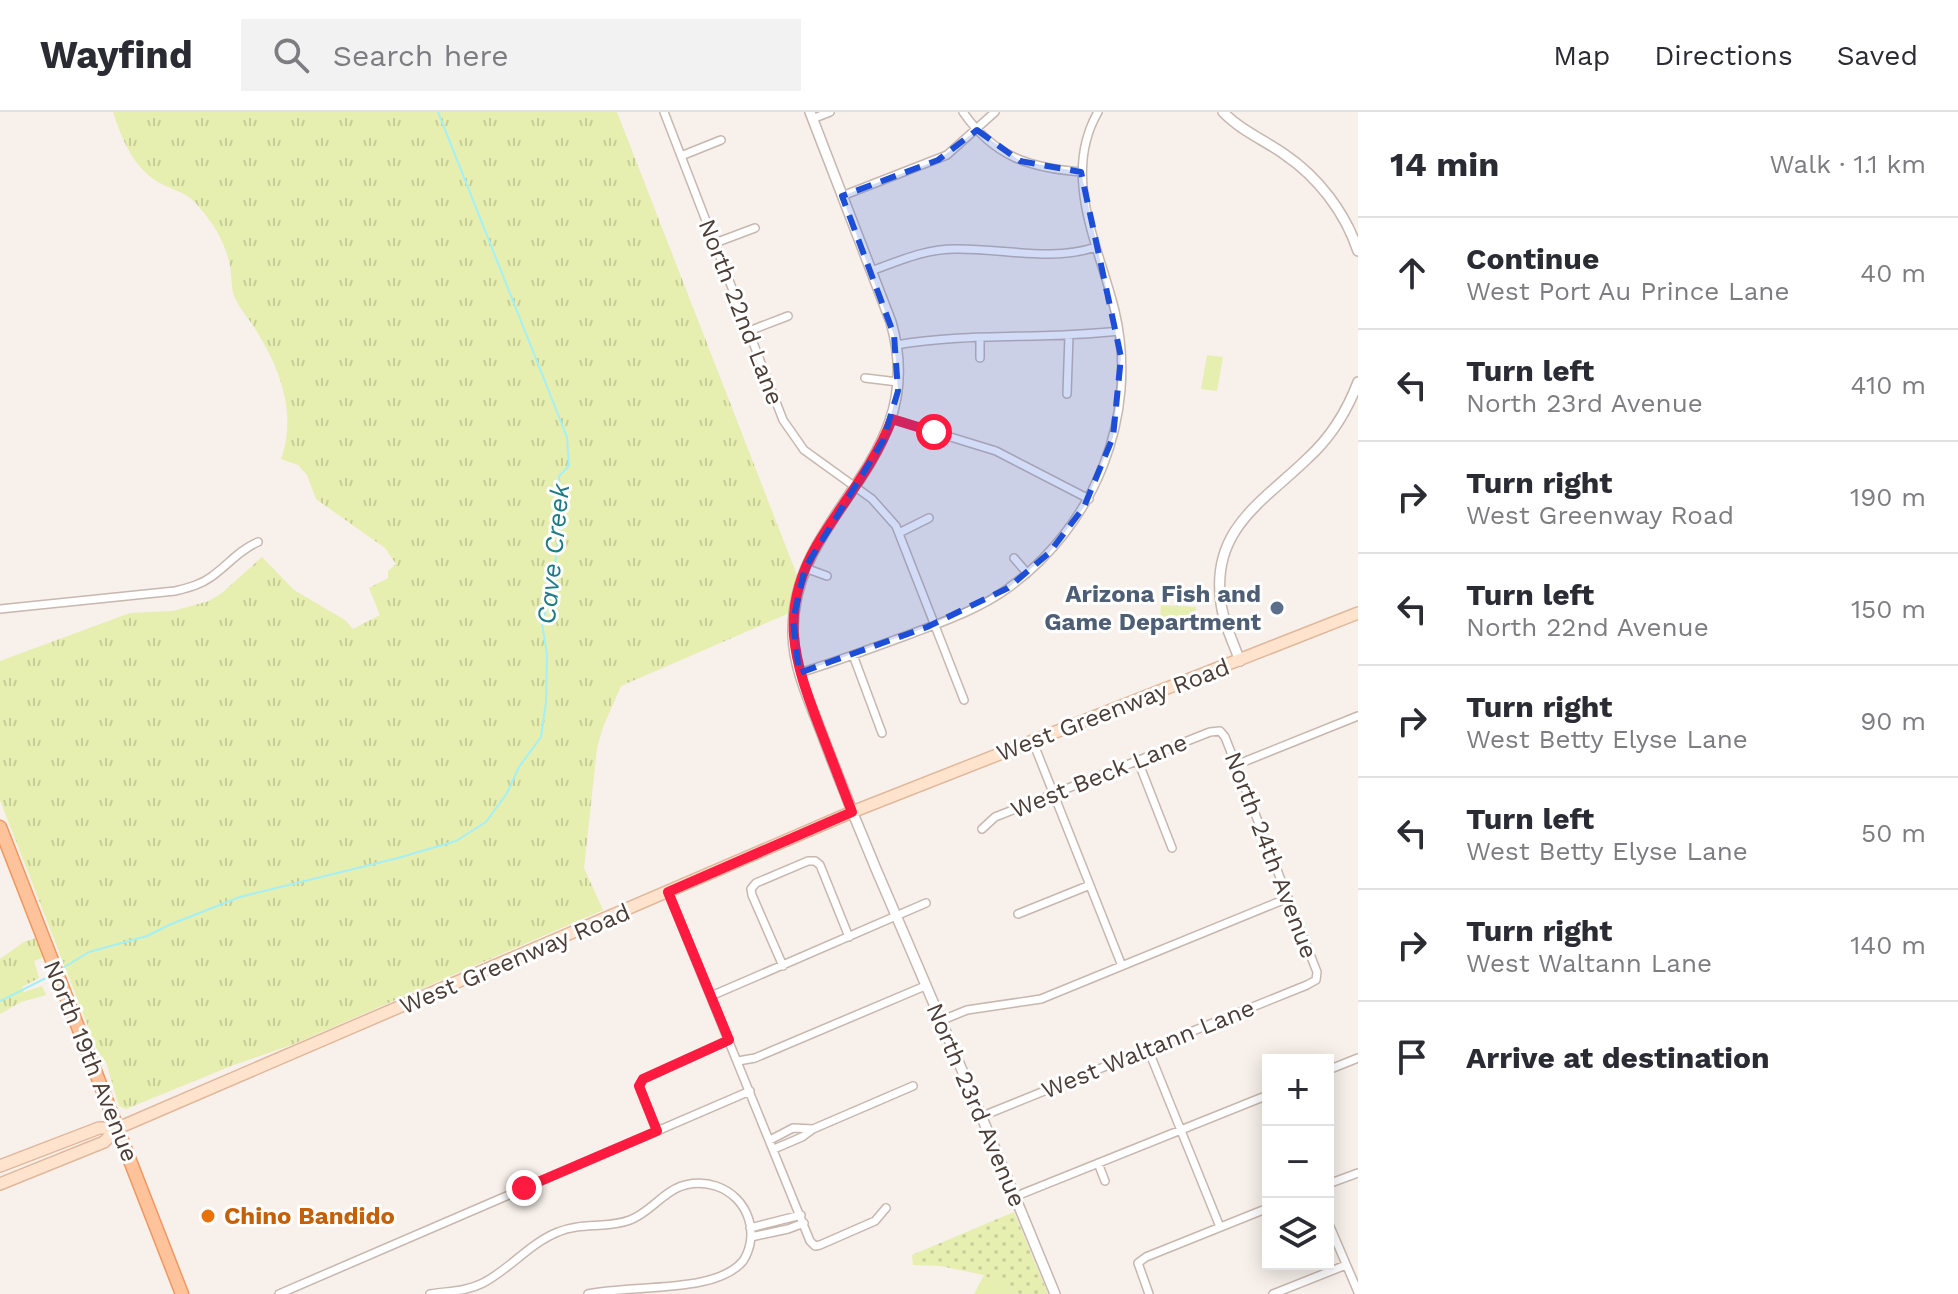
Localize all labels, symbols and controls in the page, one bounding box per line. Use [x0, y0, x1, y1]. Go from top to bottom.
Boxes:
search box [241, 19, 801, 91]
text: Wayfind [40, 33, 193, 77]
icon: search [269, 33, 313, 77]
text: Search here [333, 38, 509, 73]
text: Map [1553, 39, 1610, 72]
text: Directions [1654, 39, 1793, 72]
text: Saved [1837, 39, 1918, 72]
text: 14 min [1390, 144, 1499, 184]
text: Walk · 1.1 km [1770, 149, 1926, 179]
street label: North 22nd Lane [693, 215, 789, 409]
text: Continue [1466, 241, 1599, 276]
icon: ahead [1390, 251, 1434, 295]
text: 40 m [1860, 258, 1926, 288]
text: West Port Au Prince Lane [1466, 276, 1789, 306]
text: Turn left [1466, 353, 1594, 388]
icon: left [1390, 363, 1434, 407]
text: 410 m [1851, 370, 1926, 400]
text: North 23rd Avenue [1466, 388, 1703, 418]
route start [916, 414, 952, 450]
text: Turn right [1466, 465, 1612, 500]
icon: right [1390, 475, 1434, 519]
water label: Cave Creek [531, 481, 575, 626]
text: 190 m [1850, 482, 1926, 512]
text: West Greenway Road [1466, 500, 1734, 530]
text: Turn left [1466, 577, 1594, 612]
place label: Arizona Fish and Game Department [1044, 580, 1262, 636]
icon: left [1390, 587, 1434, 631]
text: 150 m [1851, 594, 1926, 624]
marker: Arizona Fish and Game Department [1268, 599, 1286, 617]
text: North 22nd Avenue [1466, 612, 1709, 642]
street label: West Greenway Road [993, 653, 1233, 767]
text: Turn right [1466, 689, 1612, 724]
icon: right [1390, 699, 1434, 743]
text: 90 m [1860, 706, 1926, 736]
text: West Betty Elyse Lane [1466, 724, 1748, 754]
street label: West Beck Lane [1007, 728, 1191, 824]
street label: North 24th Avenue [1219, 748, 1323, 962]
text: Turn left [1466, 801, 1594, 836]
icon: left [1390, 811, 1434, 855]
text: 50 m [1861, 818, 1926, 848]
text: West Betty Elyse Lane [1466, 836, 1748, 866]
street label: West Greenway Road [396, 898, 634, 1020]
text: Turn right [1466, 913, 1612, 948]
icon: right [1390, 923, 1434, 967]
text: 140 m [1850, 930, 1926, 960]
text: West Waltann Lane [1466, 948, 1712, 978]
street label: North 19th Avenue [38, 956, 144, 1166]
street label: West Waltann Lane [1037, 993, 1259, 1105]
street label: North 23rd Avenue [920, 999, 1032, 1211]
icon: arrive [1390, 1035, 1434, 1079]
text: Arrive at destination [1466, 1040, 1770, 1075]
map controls [1262, 1054, 1334, 1270]
button: + [1262, 1054, 1334, 1126]
button: − [1262, 1126, 1334, 1198]
route end [506, 1170, 542, 1206]
button: layers [1262, 1198, 1334, 1270]
place label: Chino Bandido [224, 1202, 395, 1230]
marker: Chino Bandido [199, 1207, 217, 1225]

